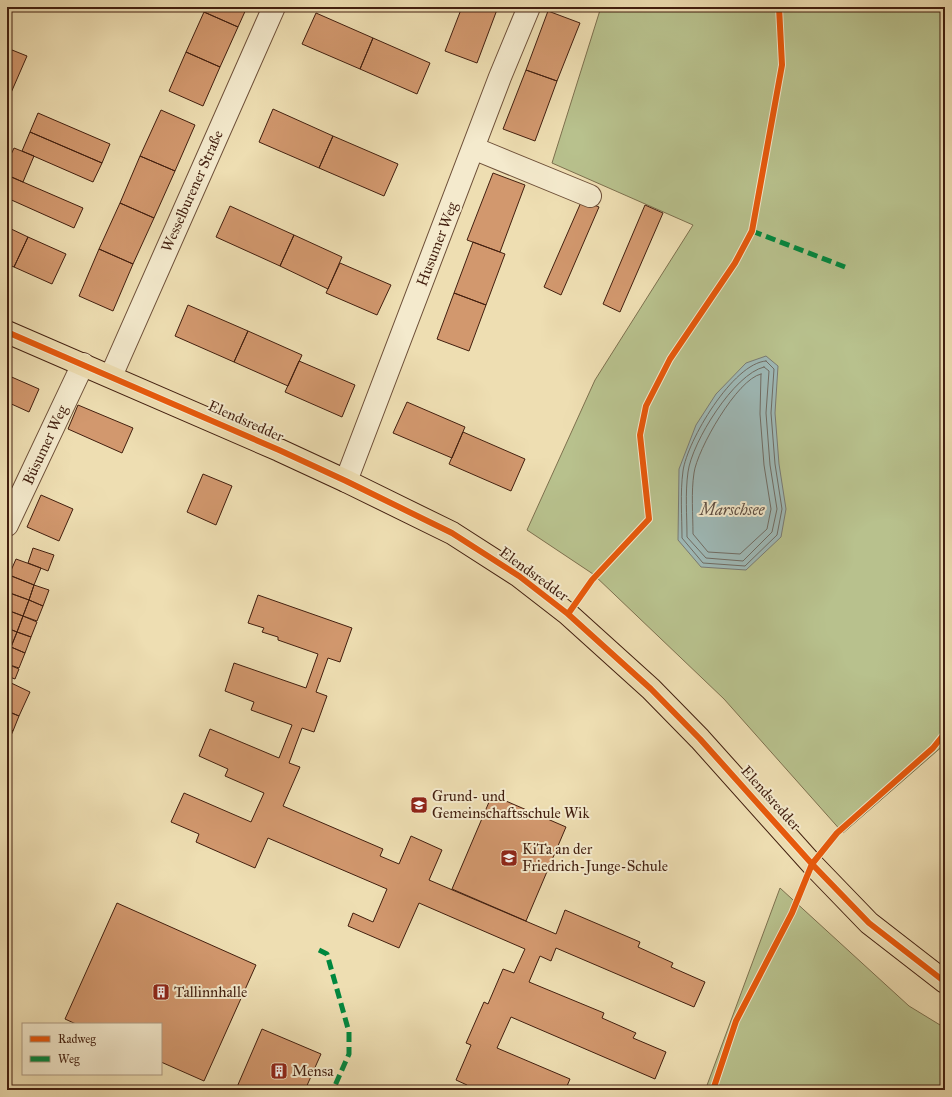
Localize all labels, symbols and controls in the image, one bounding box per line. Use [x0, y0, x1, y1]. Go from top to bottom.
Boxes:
street label: Wesselburener Straße [157, 127, 227, 255]
street label: Husumer Weg [413, 198, 462, 289]
street label: Elendsredder [205, 396, 287, 446]
street label: Büsumer Weg [19, 401, 72, 488]
water label: Marschsee [698, 500, 765, 519]
street label: Elendsredder [496, 543, 572, 605]
street label: Elendsredder [737, 762, 805, 834]
place label: Grund- und Gemeinschaftsschule Wik [432, 787, 589, 822]
school or university icon: Grund- und Gemeinschaftsschule Wik [409, 795, 429, 815]
place label: KiTa an der Friedrich-Junge-Schule [522, 840, 668, 876]
school or university icon: KiTa an der Friedrich-Junge-Schule [499, 848, 519, 868]
building icon: Tallinnhalle [151, 982, 171, 1002]
place label: Tallinnhalle [174, 983, 247, 1001]
legend [22, 1023, 162, 1075]
text: Radweg [58, 1032, 96, 1047]
text: Weg [58, 1052, 80, 1067]
building icon: Mensa [269, 1061, 289, 1081]
place label: Mensa [292, 1062, 334, 1080]

